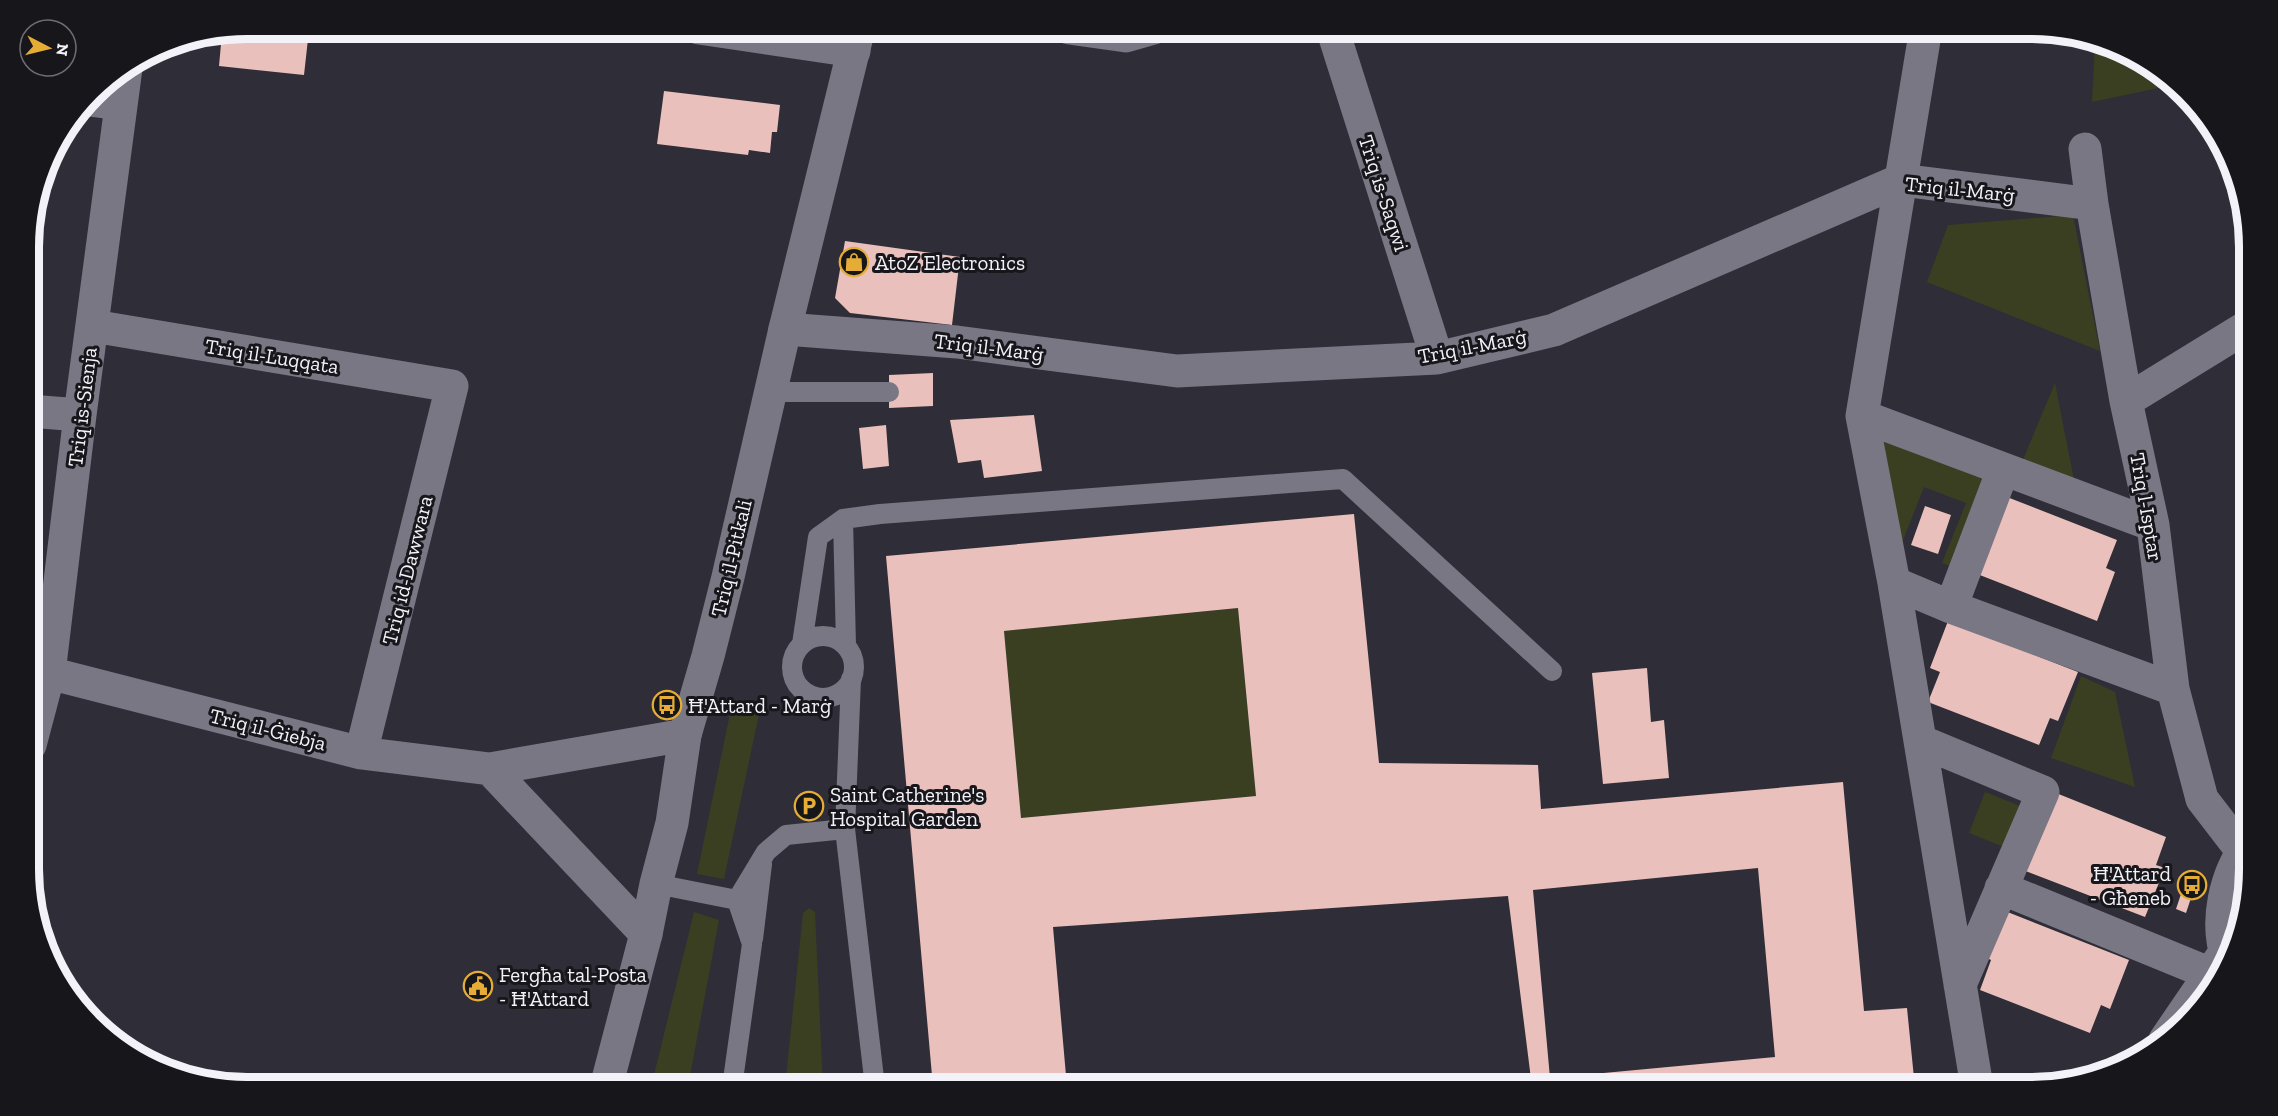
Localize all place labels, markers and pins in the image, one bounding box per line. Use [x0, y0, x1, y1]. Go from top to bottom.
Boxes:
shop icon: AtoZ Electronics [838, 246, 870, 278]
place label: AtoZ Electronics [875, 250, 1025, 275]
bus stop icon: Ħ'Attard - Marġ [651, 689, 683, 721]
place label: Ħ'Attard - Marġ [688, 693, 832, 718]
place label: Saint Catherine's Hospital Garden [830, 782, 985, 831]
parking icon: Saint Catherine's Hospital Garden [793, 790, 825, 822]
place label: Ħ'Attard - Għeneb [2090, 861, 2171, 910]
bus stop icon: Ħ'Attard - Għeneb [2176, 869, 2208, 901]
place label: Fergħa tal-Posta - Ħ'Attard [499, 962, 647, 1011]
public building icon: Fergħa tal-Posta - Ħ'Attard [462, 970, 494, 1002]

